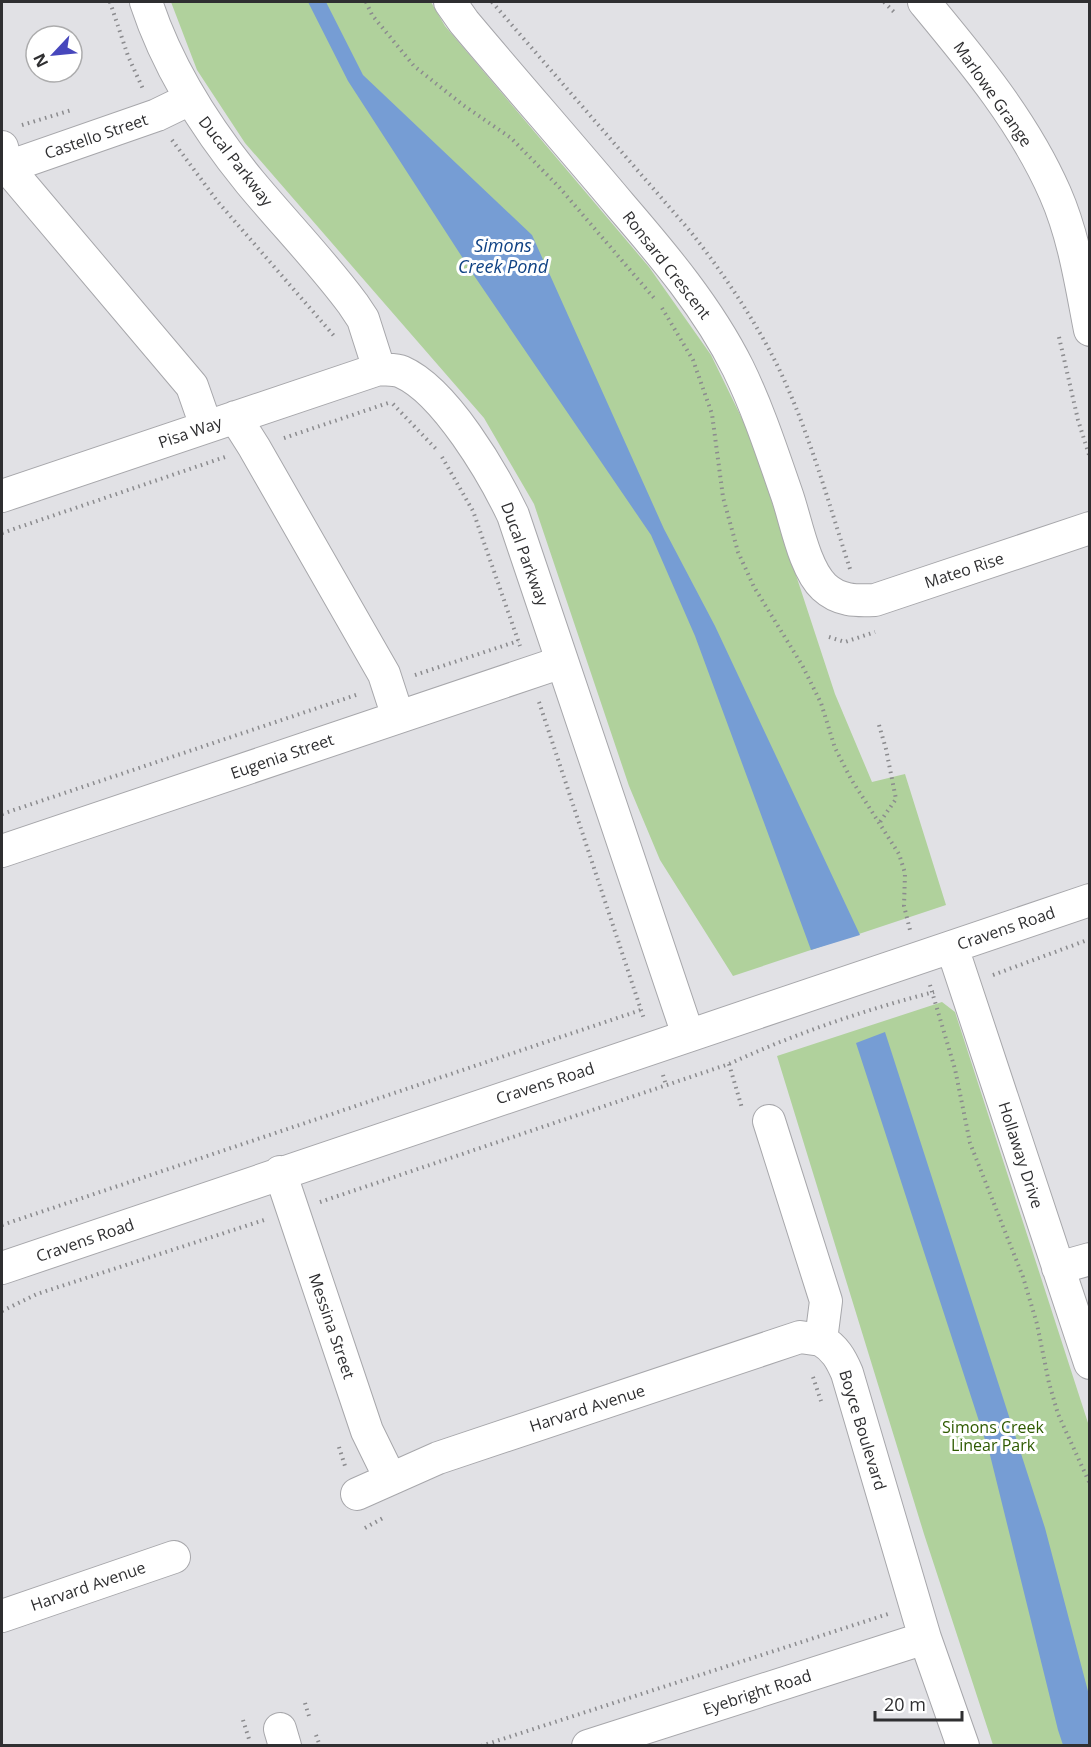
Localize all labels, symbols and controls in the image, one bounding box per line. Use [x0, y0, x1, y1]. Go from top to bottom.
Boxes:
north arrow [24, 24, 84, 84]
street label: Marlowe Grange [949, 37, 1037, 151]
text: N [28, 50, 53, 71]
street label: Castello Street [41, 108, 151, 164]
street label: Ducal Parkway [194, 111, 279, 211]
street label: Ronsard Crescent [618, 206, 716, 324]
water label: Simons Creek Pond [458, 233, 549, 278]
street label: Pisa Way [155, 411, 226, 453]
street label: Ducal Parkway [496, 499, 554, 610]
street label: Mateo Rise [921, 547, 1007, 593]
street label: Eugenia Street [227, 728, 337, 784]
street label: Cravens Road [954, 901, 1058, 955]
street label: Cravens Road [493, 1057, 597, 1109]
street label: Hollaway Drive [993, 1099, 1049, 1211]
street label: Cravens Road [33, 1213, 137, 1267]
street label: Messina Street [304, 1270, 360, 1382]
street label: Boyce Boulevard [834, 1367, 892, 1493]
street label: Harvard Avenue [526, 1379, 648, 1437]
park label: Simons Creek Linear Park [942, 1416, 1045, 1456]
street label: Harvard Avenue [28, 1556, 148, 1616]
street label: Eyebright Road [700, 1664, 814, 1720]
scale bar [875, 1684, 962, 1722]
text: 20 m [884, 1692, 926, 1716]

